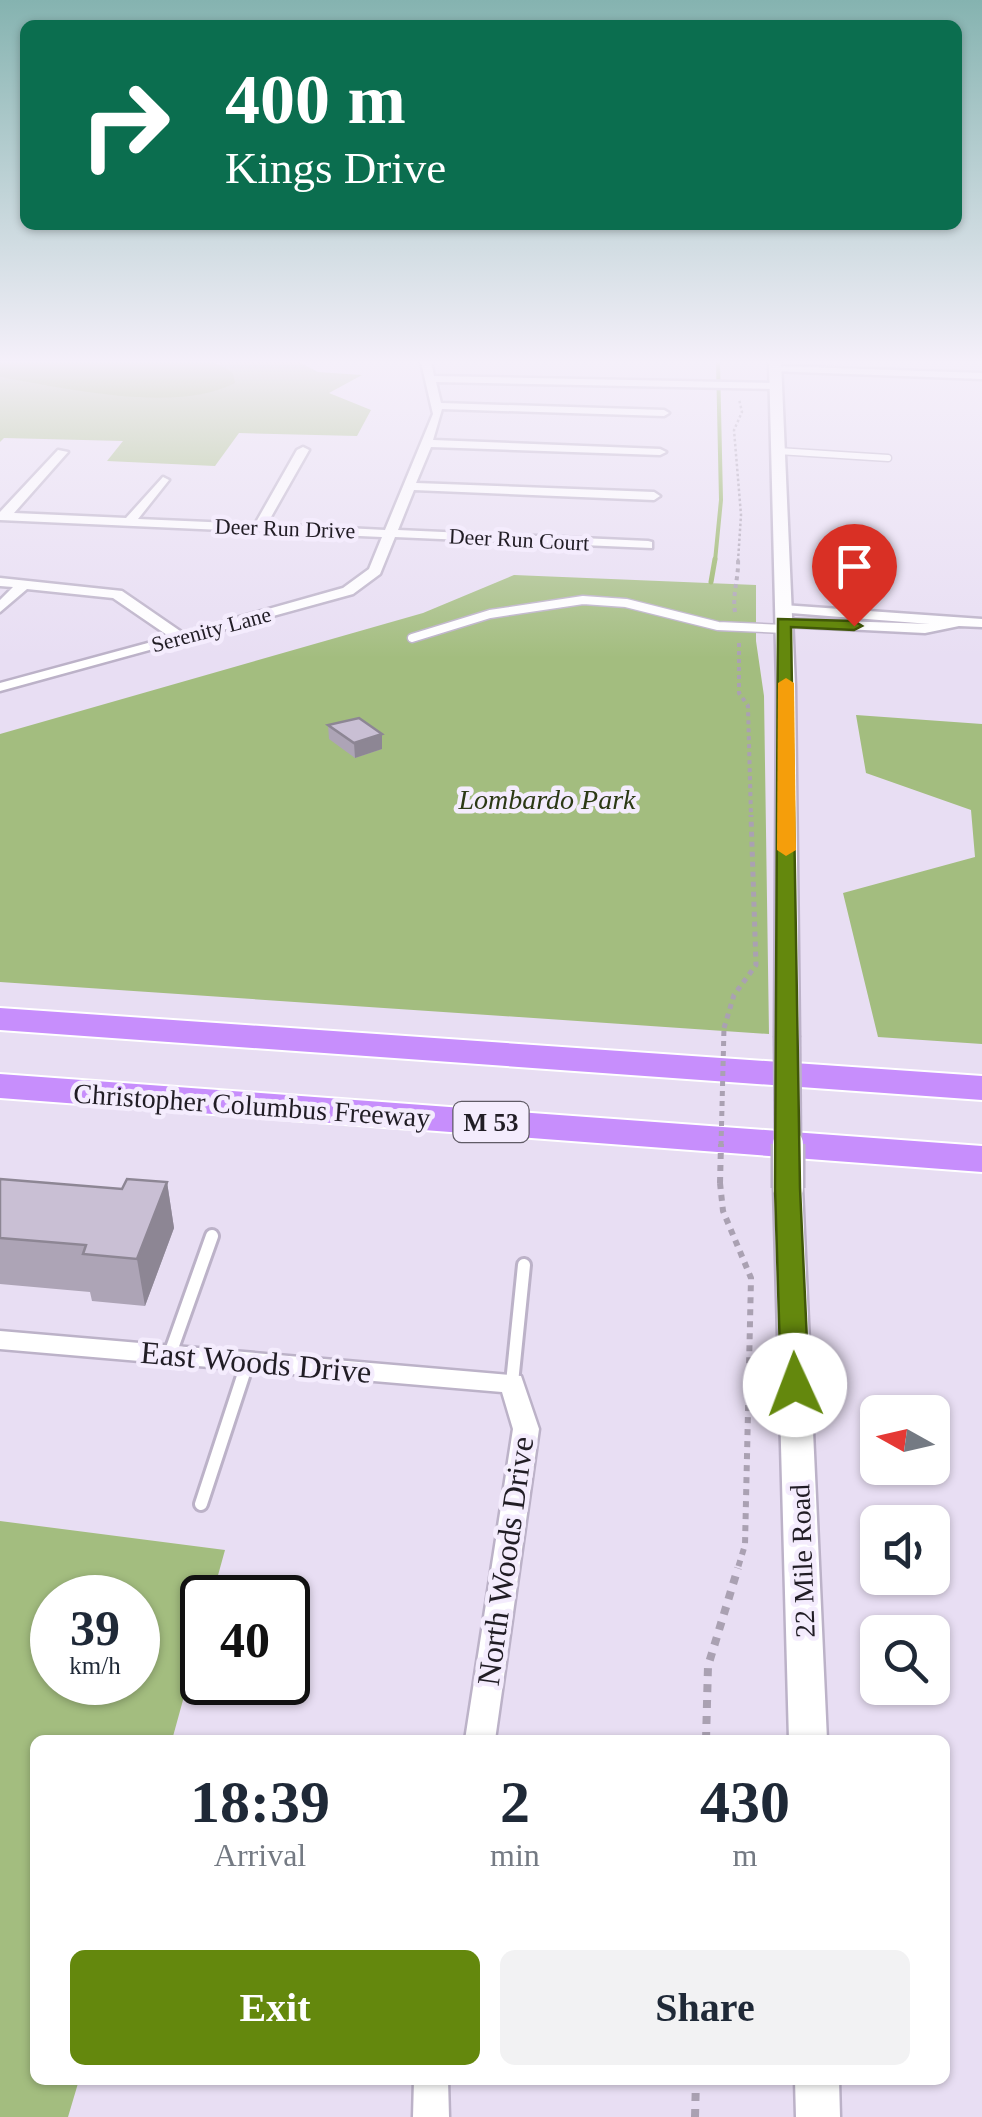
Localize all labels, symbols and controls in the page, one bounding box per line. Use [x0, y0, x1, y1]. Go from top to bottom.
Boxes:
icon: right [60, 60, 190, 190]
text: 400 m [225, 61, 406, 138]
text: Kings Drive [225, 143, 446, 193]
street label: Deer Run Drive [214, 514, 356, 543]
street label: Deer Run Court [448, 523, 590, 556]
pin [812, 524, 897, 627]
icon: arrive [827, 539, 882, 594]
street label: Serenity Lane [149, 602, 274, 657]
park label: Lombardo Park [457, 784, 636, 815]
street label: Christopher Columbus Freeway [72, 1078, 431, 1133]
road number: M 53 [454, 1102, 528, 1142]
position arrow [743, 1333, 847, 1437]
street label: East Woods Drive [139, 1334, 373, 1390]
north arrow [860, 1395, 950, 1485]
map controls [860, 1395, 950, 1705]
street label: North Woods Drive [470, 1434, 540, 1688]
street label: 22 Mile Road [784, 1483, 821, 1638]
button: sound [860, 1505, 950, 1595]
speed limit sign: 40 [180, 1575, 310, 1705]
text: 39 [70, 1600, 120, 1656]
button: search [860, 1615, 950, 1705]
text: km/h [69, 1652, 121, 1679]
text: 18:39 [190, 1769, 330, 1835]
text: 2 [500, 1769, 530, 1835]
text: 430 [700, 1769, 790, 1835]
text: Arrival [214, 1837, 306, 1873]
text: min [490, 1837, 540, 1873]
text: m [732, 1837, 757, 1873]
button: Exit [70, 1950, 480, 2065]
button: Share [500, 1950, 910, 2065]

